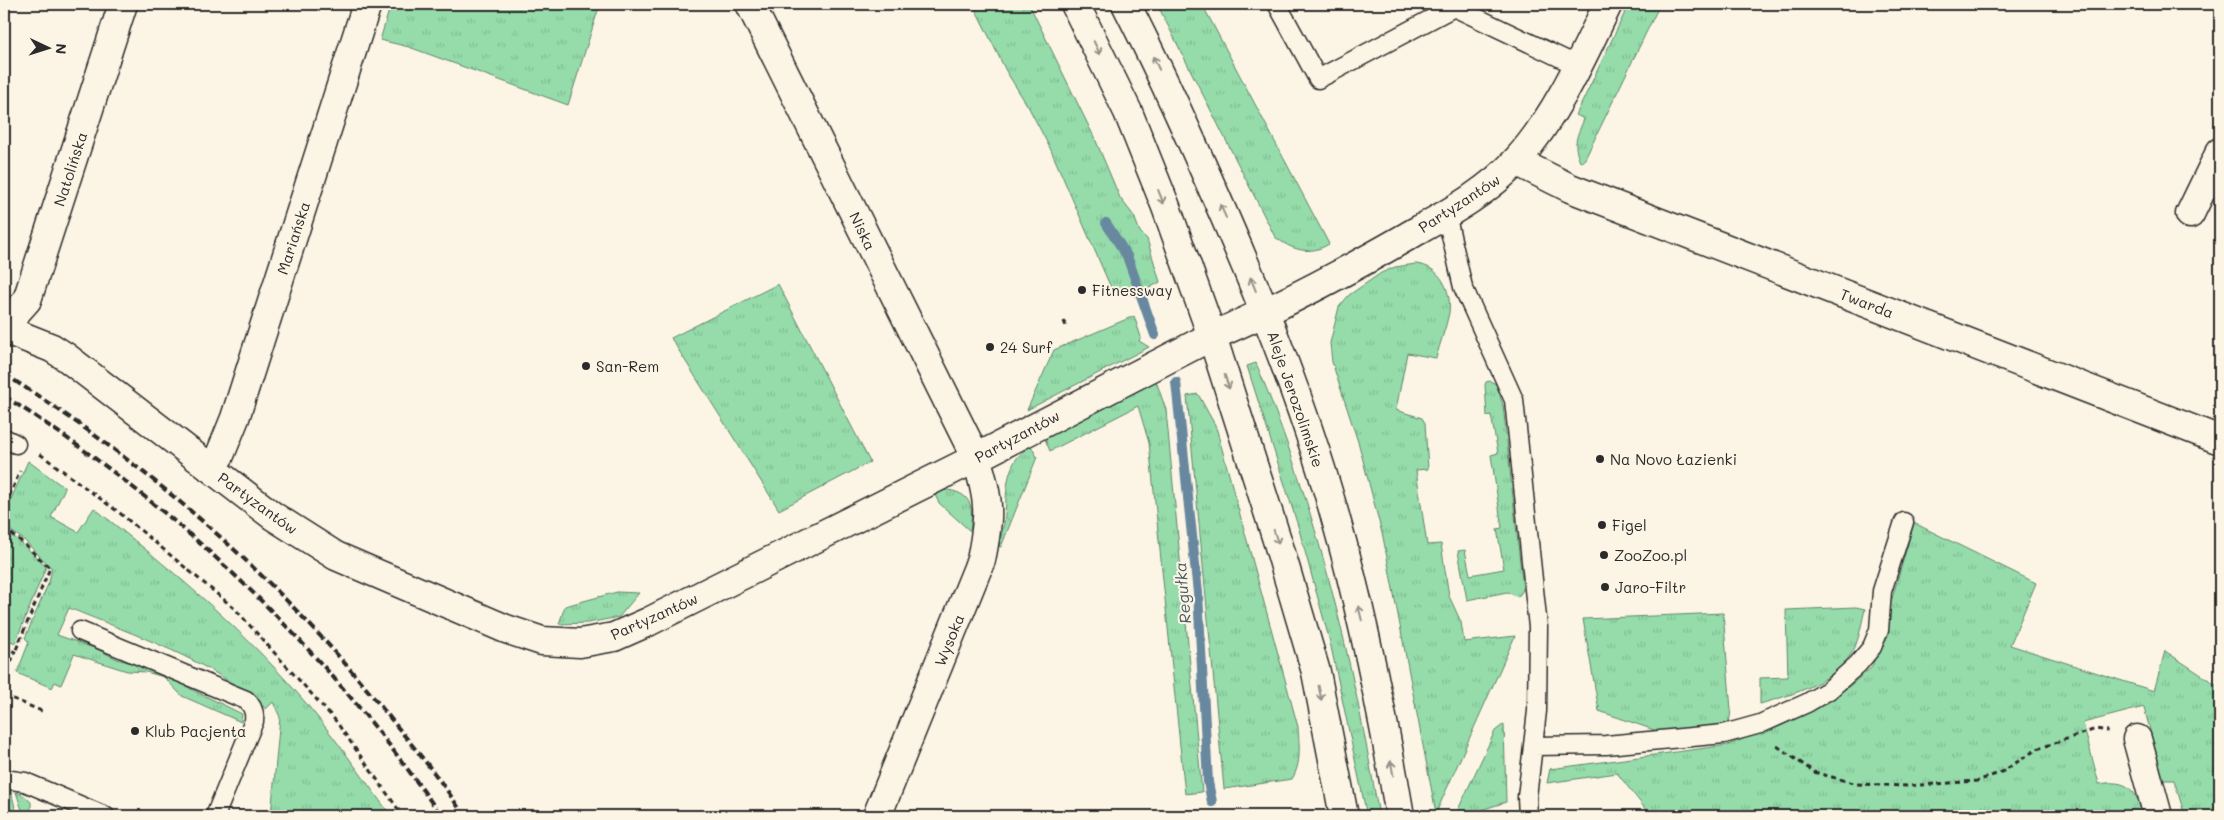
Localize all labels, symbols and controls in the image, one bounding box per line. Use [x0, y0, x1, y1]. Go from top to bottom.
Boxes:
north arrow [22, 22, 72, 72]
one-way arrow [1093, 40, 1102, 55]
text: N [52, 43, 71, 55]
one-way arrow [1151, 56, 1160, 71]
street label: Natolińska [49, 129, 91, 209]
street label: Partyzantów [1414, 169, 1504, 237]
one-way arrow [1158, 189, 1167, 204]
street label: Mariańska [272, 199, 314, 277]
one-way arrow [1217, 204, 1227, 219]
street label: Niska [845, 209, 881, 253]
one-way arrow [1248, 277, 1257, 292]
place label: Fitnessway [1092, 280, 1173, 300]
marker: Fitnessway [1076, 284, 1088, 296]
street label: Twarda [1837, 284, 1897, 322]
street label: Aleje Jerozolimskie [1263, 328, 1329, 470]
place label: 24 Surf [1000, 337, 1053, 357]
marker: 24 Surf [984, 341, 996, 353]
place label: San-Rem [596, 356, 659, 376]
marker: San-Rem [580, 360, 592, 372]
one-way arrow [1222, 374, 1232, 390]
street label: Partyzantów [971, 405, 1063, 467]
place label: Na Novo Łazienki [1610, 449, 1737, 469]
marker: Na Novo Łazienki [1594, 453, 1606, 465]
street label: Partyzantów [214, 467, 302, 539]
place label: Figel [1612, 515, 1647, 535]
marker: Figel [1596, 519, 1608, 531]
one-way arrow [1272, 529, 1281, 544]
place label: ZooZoo.pl [1614, 545, 1687, 565]
marker: ZooZoo.pl [1598, 549, 1610, 561]
water label: Regułka [1169, 561, 1195, 625]
place label: Jaro-Filtr [1615, 577, 1686, 597]
marker: Jaro-Filtr [1599, 581, 1611, 593]
street label: Partyzantów [607, 588, 701, 644]
one-way arrow [1355, 606, 1364, 622]
street label: Wysoka [930, 611, 968, 669]
one-way arrow [1316, 685, 1326, 701]
place label: Klub Pacjenta [145, 721, 246, 741]
marker: Klub Pacjenta [129, 725, 141, 737]
one-way arrow [1386, 761, 1396, 777]

